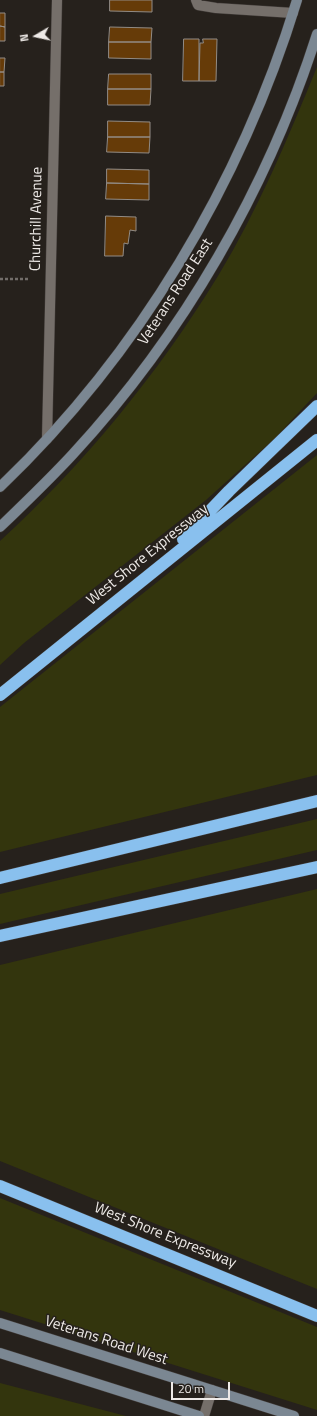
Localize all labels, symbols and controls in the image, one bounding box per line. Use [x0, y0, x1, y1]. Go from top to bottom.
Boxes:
north arrow [16, 16, 56, 56]
text: N [16, 33, 33, 43]
street label: Churchill Avenue [27, 167, 47, 271]
street label: Veterans Road East [135, 235, 217, 349]
street label: West Shore Expressway [83, 500, 213, 610]
street label: West Shore Expressway [91, 1199, 239, 1273]
street label: Veterans Road West [42, 1313, 170, 1369]
scale bar [173, 1374, 232, 1400]
text: 20 m [178, 1379, 204, 1398]

